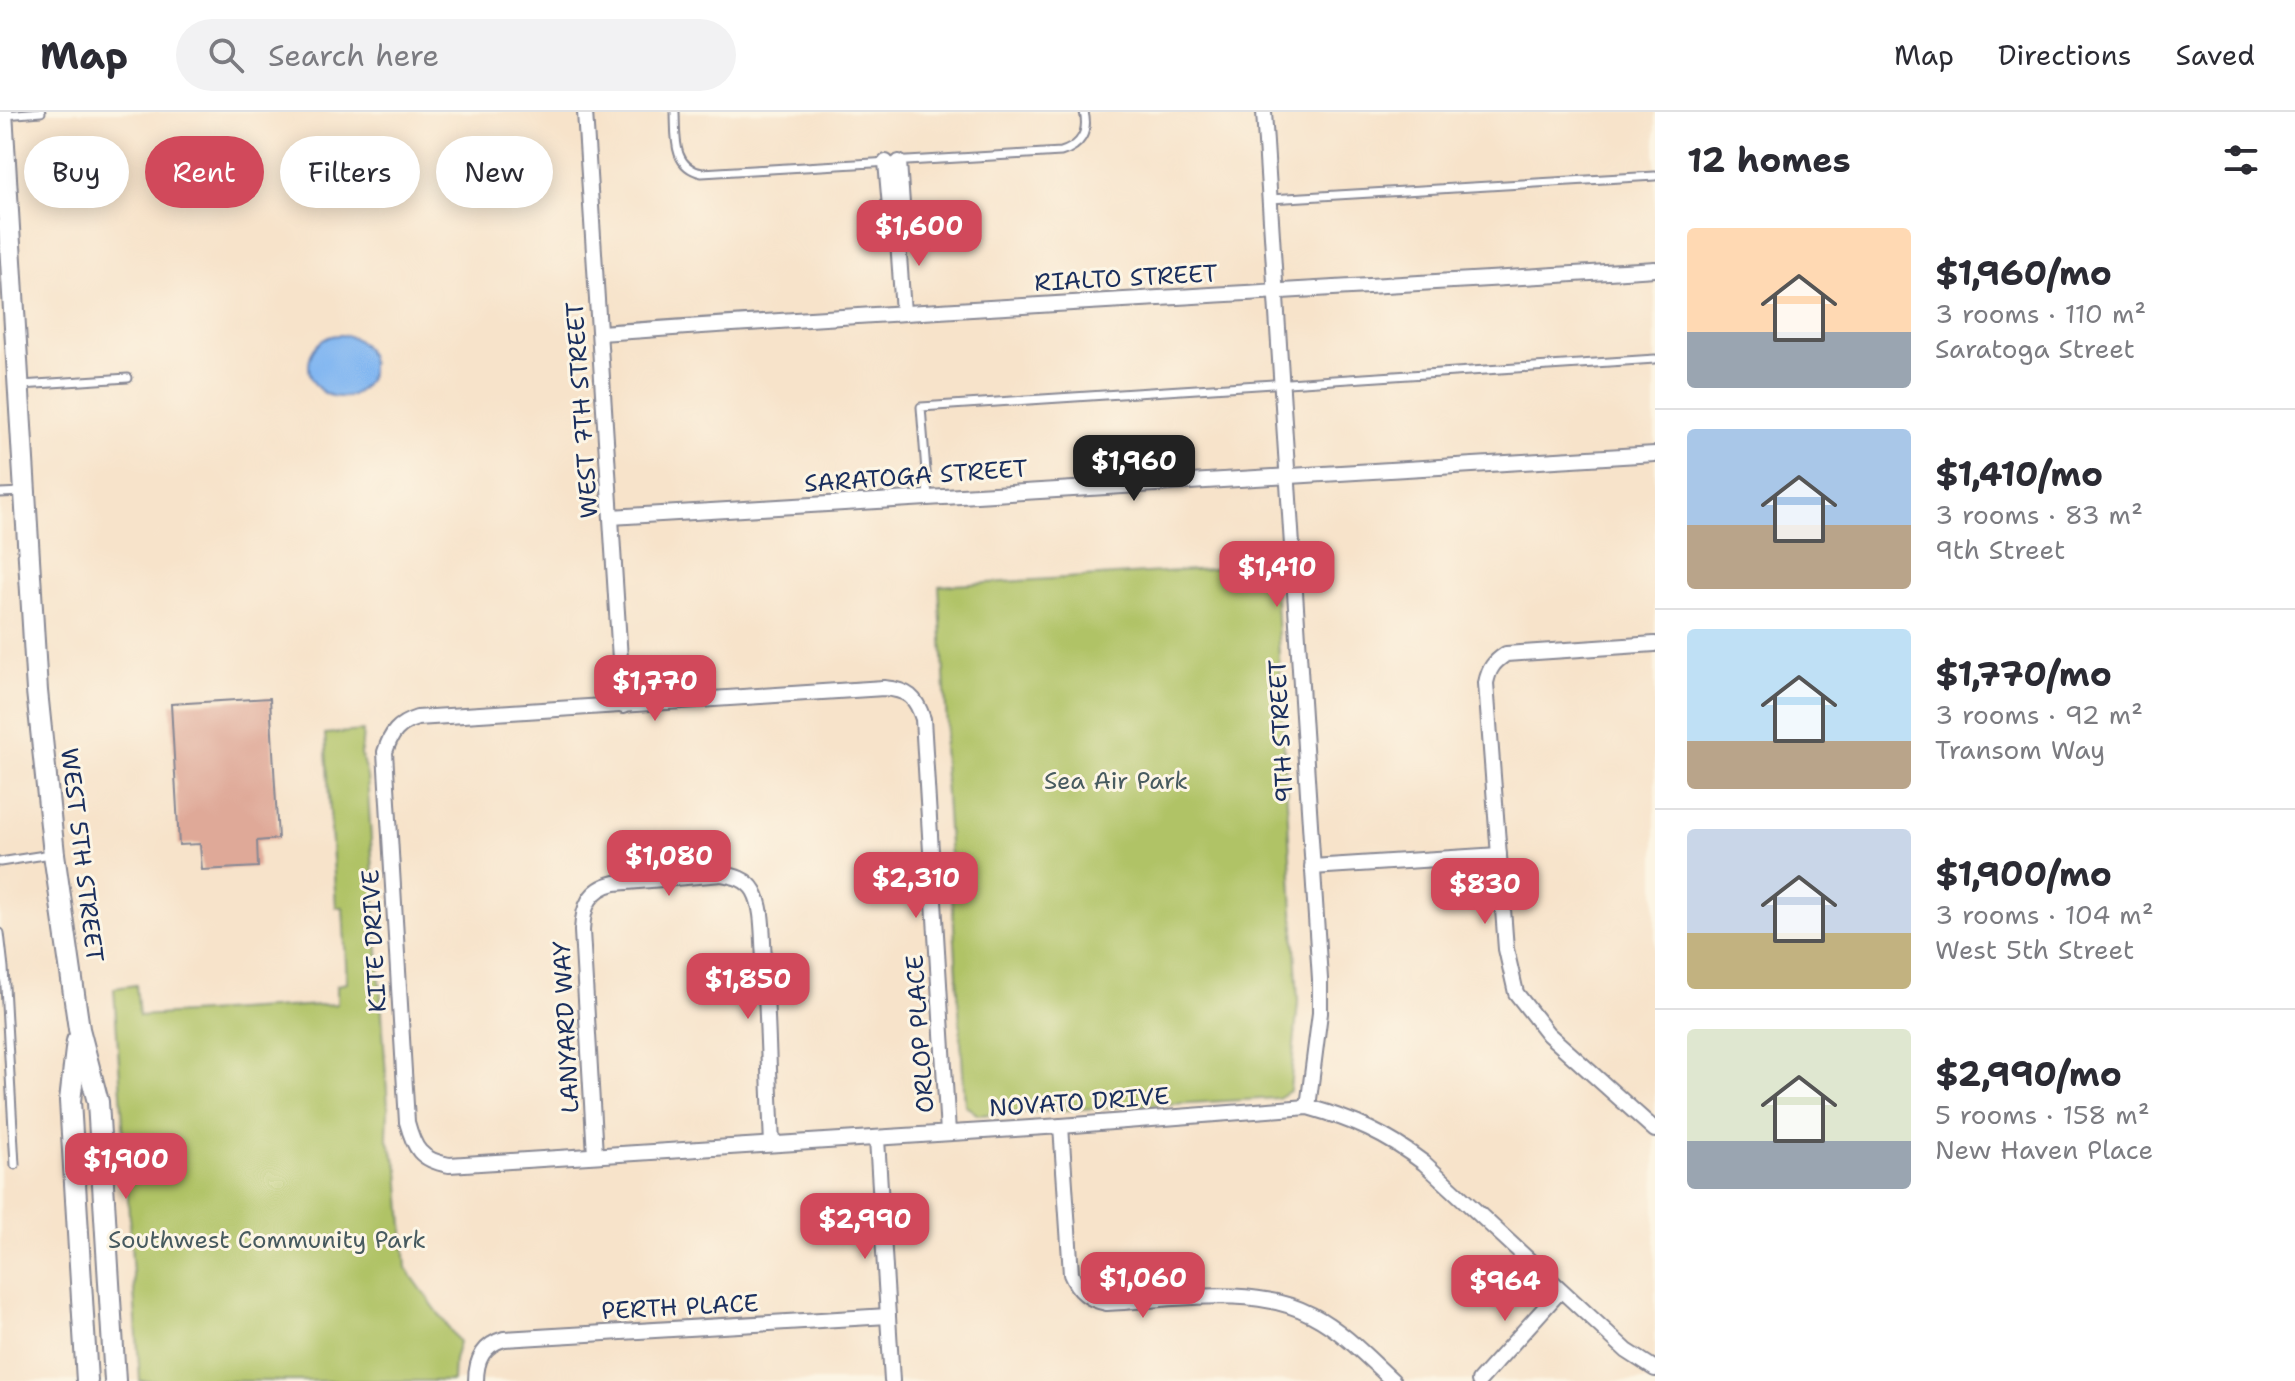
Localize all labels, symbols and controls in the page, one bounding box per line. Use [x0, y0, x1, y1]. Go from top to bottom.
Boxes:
search box [176, 19, 736, 91]
text: Map [40, 30, 128, 81]
icon: search [204, 33, 248, 77]
text: Search here [268, 35, 439, 76]
text: Map [1894, 36, 1954, 74]
text: Directions [1998, 36, 2132, 74]
text: Saved [2176, 36, 2255, 74]
chip: Buy [24, 136, 129, 208]
chip: Rent [145, 136, 264, 208]
chip: Filters [280, 136, 420, 208]
chip: New [436, 136, 553, 208]
text: 12 homes [1687, 137, 1851, 183]
icon: filters [2219, 138, 2263, 182]
pin: $1,600 [854, 200, 984, 268]
text: $1,600 [875, 208, 963, 243]
text: $1,960/mo [1935, 250, 2112, 296]
street label: RIALTO STREET [1034, 257, 1219, 299]
icon: home [1751, 260, 1847, 356]
text: 3 rooms · 110 m² [1935, 296, 2146, 331]
street label: WEST 7TH STREET [558, 300, 606, 519]
text: Saratoga Street [1935, 331, 2135, 366]
pin: $1,960 [1069, 435, 1199, 503]
text: $1,960 [1091, 443, 1177, 478]
text: $1,410/mo [1935, 451, 2103, 497]
street label: SARATOGA STREET [803, 452, 1029, 500]
icon: home [1751, 461, 1847, 557]
text: 3 rooms · 83 m² [1935, 497, 2143, 532]
text: 9th Street [1935, 532, 2065, 567]
pin: $1,410 [1212, 541, 1342, 609]
text: $1,410 [1237, 549, 1317, 584]
text: $1,770/mo [1935, 651, 2112, 697]
pin: $1,770 [590, 655, 720, 723]
street label: 9TH STREET [1261, 658, 1301, 803]
icon: home [1751, 661, 1847, 757]
text: $1,770 [612, 663, 698, 698]
text: 3 rooms · 92 m² [1935, 697, 2143, 732]
text: Transom Way [1935, 732, 2105, 767]
street label: WEST 5TH STREET [53, 746, 111, 964]
park label: Sea Air Park [1044, 765, 1188, 797]
pin: $1,080 [604, 830, 734, 898]
text: $1,080 [625, 838, 713, 873]
text: $1,900/mo [1935, 851, 2112, 897]
pin: $2,310 [851, 852, 981, 920]
pin: $830 [1438, 858, 1532, 926]
text: $2,310 [872, 860, 960, 895]
icon: home [1751, 861, 1847, 957]
text: $830 [1449, 866, 1521, 901]
street label: KITE DRIVE [354, 869, 394, 1013]
text: 3 rooms · 104 m² [1935, 897, 2154, 932]
text: West 5th Street [1935, 932, 2134, 967]
street label: LANYARD WAY [545, 940, 586, 1114]
pin: $1,850 [683, 953, 813, 1021]
street label: ORLOP PLACE [899, 954, 941, 1114]
text: $1,850 [705, 961, 791, 996]
text: $2,990/mo [1935, 1051, 2122, 1097]
icon: home [1751, 1061, 1847, 1157]
street label: NOVATO DRIVE [988, 1080, 1170, 1124]
text: 5 rooms · 158 m² [1935, 1097, 2150, 1132]
text: New Haven Place [1935, 1132, 2153, 1167]
pin: $1,900 [61, 1133, 191, 1201]
text: $1,900 [83, 1141, 169, 1176]
pin: $2,990 [800, 1193, 930, 1261]
text: $2,990 [818, 1201, 912, 1236]
park label: Southwest Community Park [108, 1224, 426, 1256]
pin: $1,060 [1078, 1252, 1208, 1320]
pin: $964 [1458, 1255, 1552, 1323]
text: $1,060 [1099, 1260, 1187, 1295]
text: $964 [1469, 1263, 1541, 1298]
street label: PERTH PLACE [600, 1287, 760, 1327]

